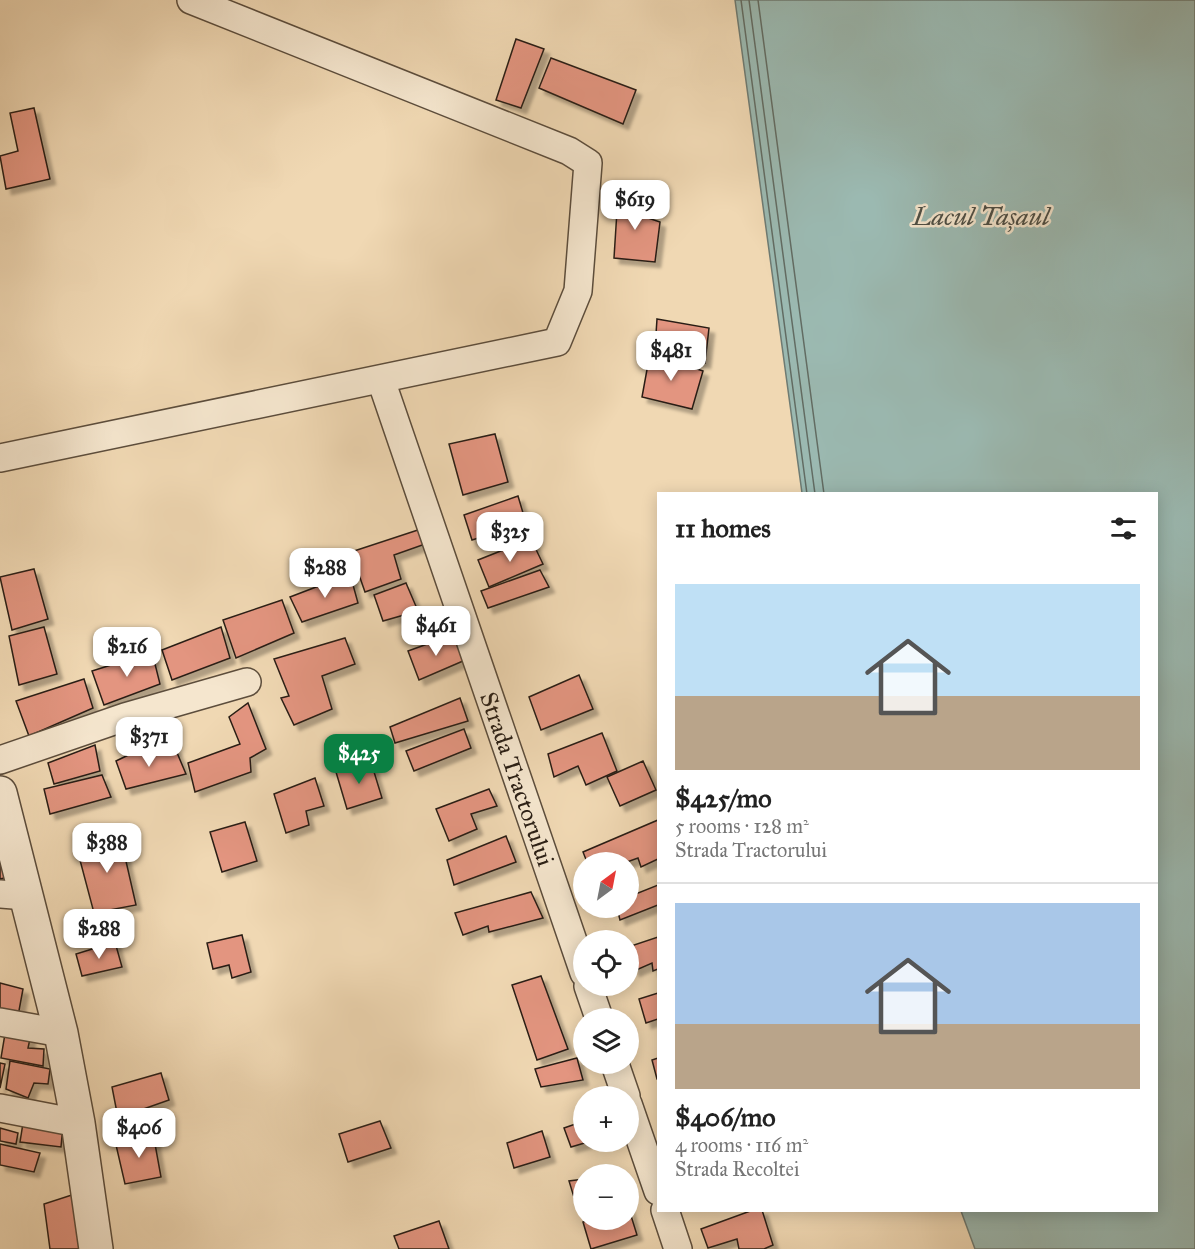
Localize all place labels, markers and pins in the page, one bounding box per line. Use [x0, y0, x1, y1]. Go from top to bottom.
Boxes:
pin: $619 [599, 180, 671, 231]
pin: $481 [635, 331, 707, 382]
pin: $325 [474, 512, 546, 563]
pin: $288 [289, 548, 361, 599]
pin: $461 [400, 606, 472, 657]
pin: $216 [91, 627, 163, 678]
pin: $371 [113, 717, 185, 768]
pin: $425 [323, 734, 395, 785]
pin: $388 [71, 823, 143, 874]
pin: $288 [63, 909, 135, 960]
pin: $406 [103, 1108, 175, 1159]

